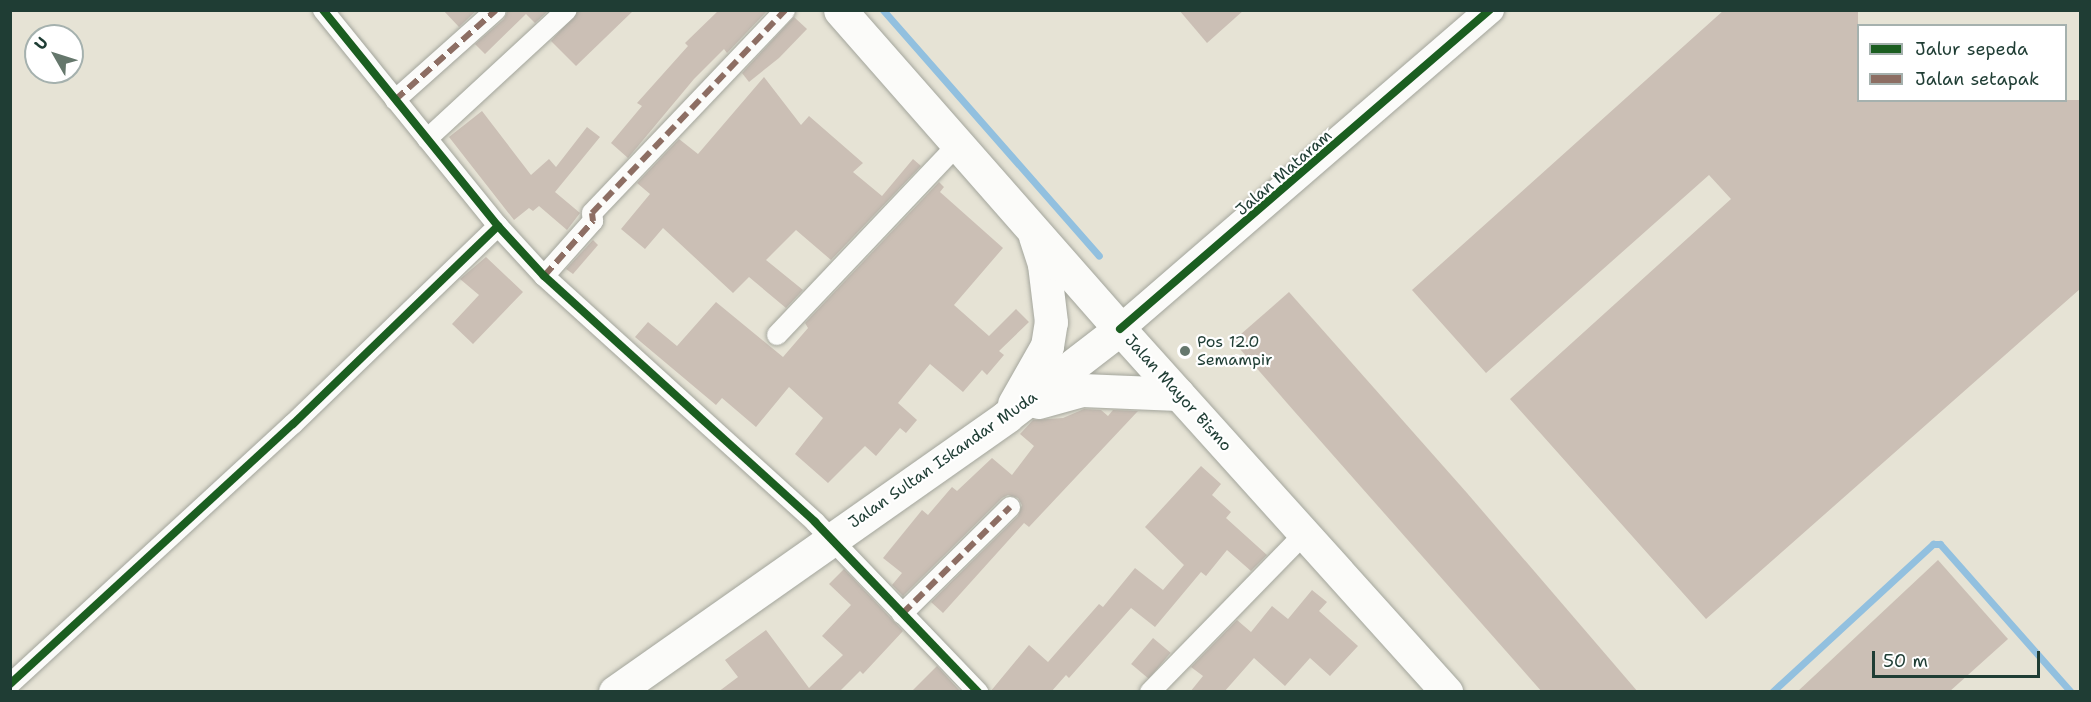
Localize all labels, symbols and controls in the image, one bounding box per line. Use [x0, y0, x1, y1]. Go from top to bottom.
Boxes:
north arrow [24, 24, 84, 84]
legend [1857, 24, 2067, 102]
text: U [30, 33, 53, 54]
text: Jalur sepeda [1915, 37, 2028, 61]
text: Jalan setapak [1915, 67, 2039, 91]
street label: Jalan Mataram [1232, 126, 1336, 220]
street label: Jalan Mayor Bismo [1120, 331, 1236, 455]
place label: Pos 12.0 Semampir [1197, 332, 1273, 370]
marker: Pos 12.0 Semampir [1178, 344, 1192, 358]
street label: Jalan Sultan Iskandar Muda [845, 387, 1041, 533]
scale bar [1875, 639, 2043, 677]
text: 50 m [1883, 649, 1928, 673]

